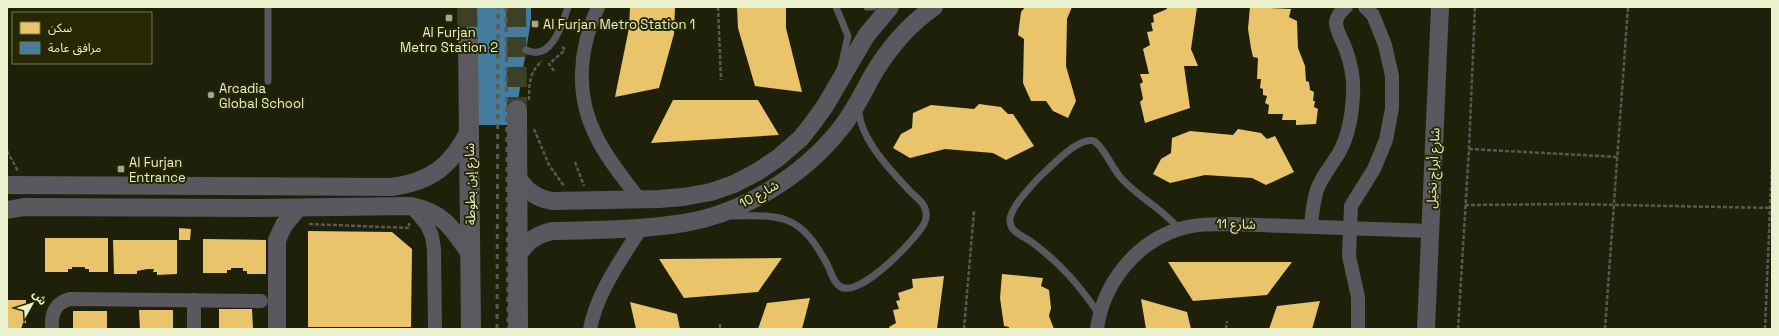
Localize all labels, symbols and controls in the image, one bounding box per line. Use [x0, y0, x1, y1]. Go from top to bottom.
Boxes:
legend [12, 12, 152, 64]
marker: Al Furjan Metro Station 2 [444, 13, 454, 23]
place label: Al Furjan Metro Station 1 [543, 16, 695, 33]
marker: Al Furjan Metro Station 1 [530, 19, 540, 29]
text: سكن [48, 20, 72, 36]
place label: Al Furjan Metro Station 2 [400, 24, 498, 56]
text: مرافق عامة [48, 40, 101, 56]
place label: Arcadia Global School [219, 80, 304, 112]
marker: Arcadia Global School [206, 90, 216, 100]
street label: شارع أبراج نخيل [1422, 127, 1446, 209]
street label: شارع إبن بطوطة [461, 143, 481, 225]
place label: Al Furjan Entrance [129, 154, 186, 186]
marker: Al Furjan Entrance [116, 164, 126, 174]
street label: شارع 10 [736, 176, 783, 213]
street label: شارع 11 [1216, 215, 1256, 235]
north arrow [12, 284, 52, 324]
text: ش [30, 287, 50, 308]

